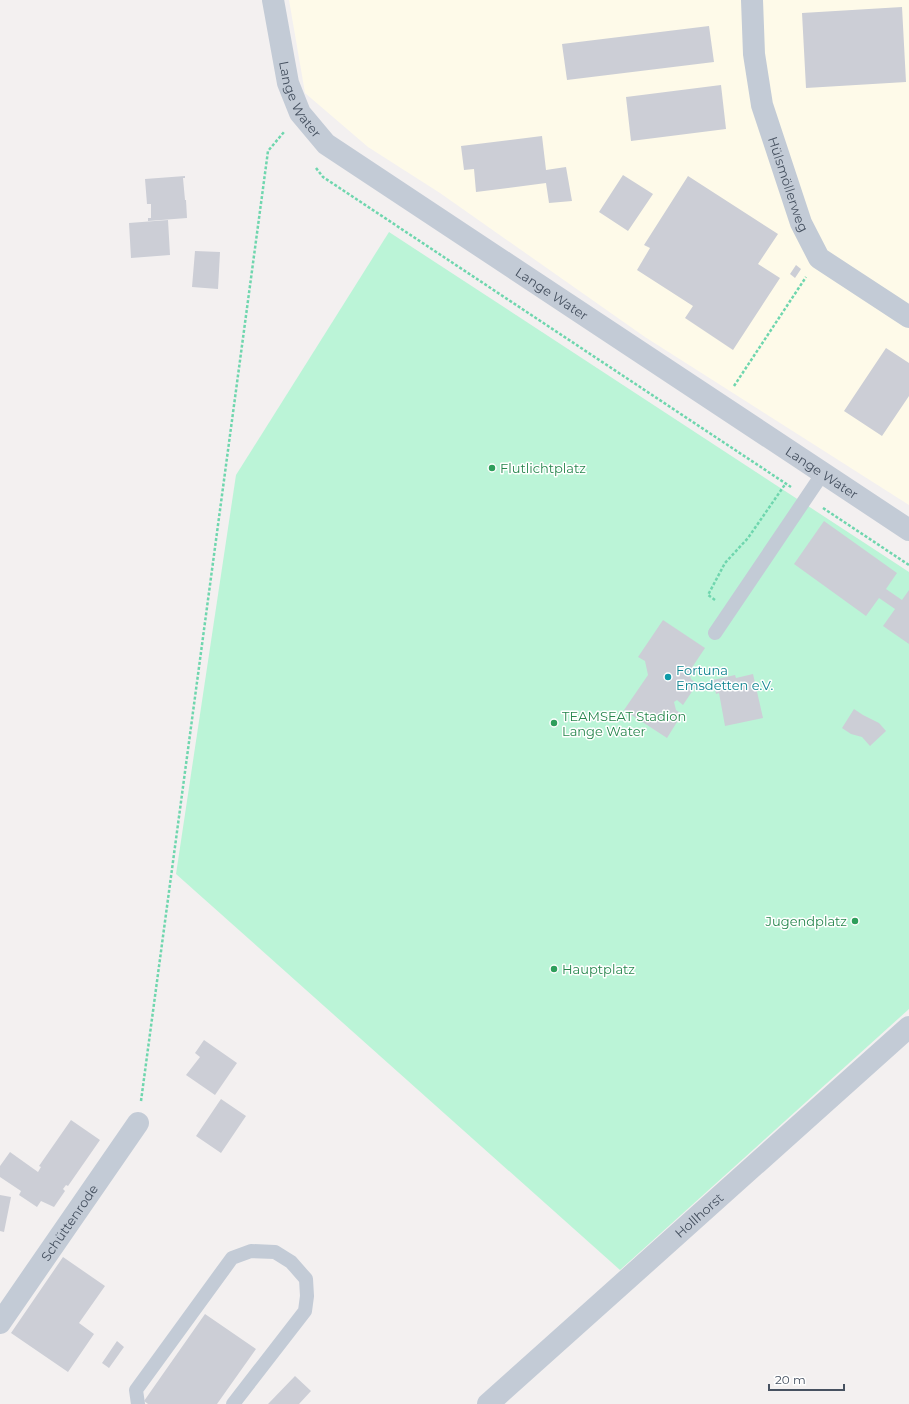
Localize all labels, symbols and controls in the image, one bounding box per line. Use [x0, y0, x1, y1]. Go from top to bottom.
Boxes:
street label: Lange Water [276, 60, 325, 141]
street label: Hülsmöllerweg [765, 134, 812, 234]
street label: Lange Water [512, 264, 591, 323]
street label: Lange Water [783, 443, 861, 502]
place label: Flutlichtplatz [500, 460, 586, 476]
marker: Flutlichtplatz [487, 463, 497, 473]
place label: Fortuna Emsdetten e.V. [676, 662, 773, 693]
marker: Fortuna Emsdetten e.V. [663, 672, 673, 682]
place label: TEAMSEAT Stadion Lange Water [562, 708, 686, 739]
marker: TEAMSEAT Stadion Lange Water [549, 718, 559, 728]
place label: Jugendplatz [764, 913, 847, 929]
marker: Jugendplatz [850, 916, 860, 926]
place label: Hauptplatz [562, 961, 635, 977]
marker: Hauptplatz [549, 964, 559, 974]
street label: Schüttenrode [37, 1181, 101, 1264]
street label: Hollhorst [671, 1189, 726, 1241]
scale bar [769, 1366, 844, 1392]
text: 20 m [775, 1372, 806, 1387]

